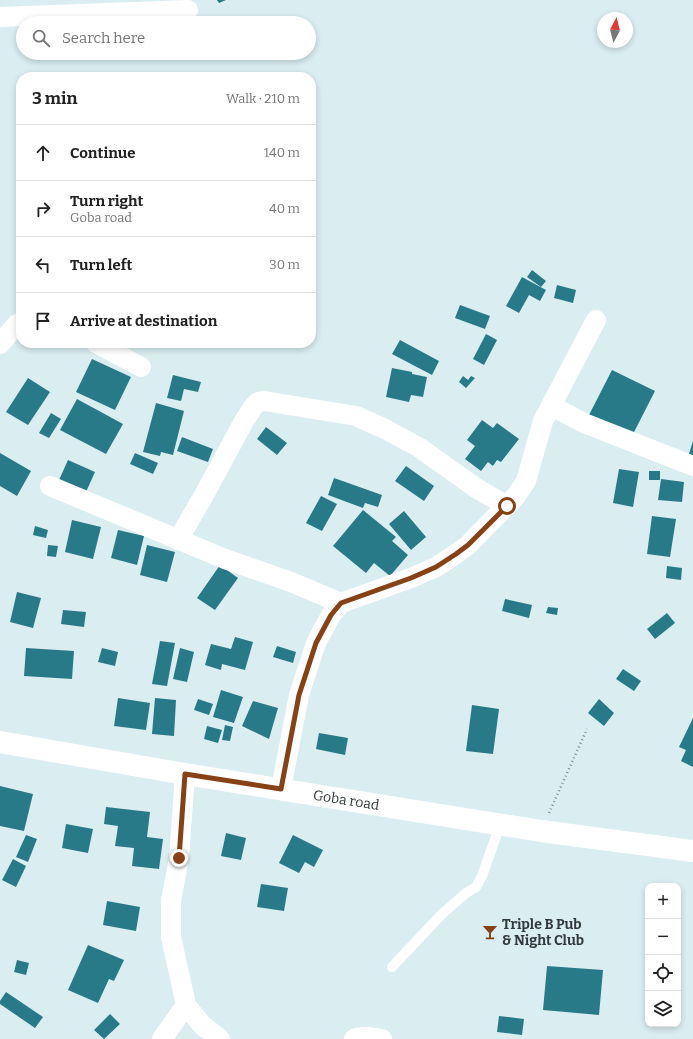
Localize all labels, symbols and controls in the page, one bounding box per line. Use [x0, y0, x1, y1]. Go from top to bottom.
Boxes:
north arrow [597, 12, 633, 48]
search box [16, 16, 316, 60]
icon: search [30, 27, 52, 49]
text: Search here [62, 29, 145, 47]
text: 3 min [32, 88, 77, 109]
text: Walk · 210 m [226, 91, 300, 106]
icon: ahead [32, 142, 54, 164]
text: Continue [70, 144, 136, 162]
text: 140 m [264, 145, 300, 160]
text: Turn right [70, 192, 143, 210]
icon: right [32, 198, 54, 220]
text: 40 m [269, 201, 300, 216]
text: Goba road [70, 210, 132, 225]
icon: left [32, 254, 54, 276]
text: Turn left [70, 256, 132, 274]
text: 30 m [269, 257, 300, 272]
icon: arrive [32, 310, 54, 332]
text: Arrive at destination [70, 312, 217, 330]
route start [498, 497, 516, 515]
street label: Goba road [312, 786, 381, 813]
route end [170, 849, 188, 867]
map controls [645, 883, 681, 1027]
button: + [645, 883, 681, 919]
place label: Triple B Pub & Night Club [502, 916, 584, 949]
button: − [645, 919, 681, 955]
bar icon: Triple B Pub & Night Club [481, 923, 499, 941]
button: locate [645, 955, 681, 991]
button: layers [645, 991, 681, 1027]

